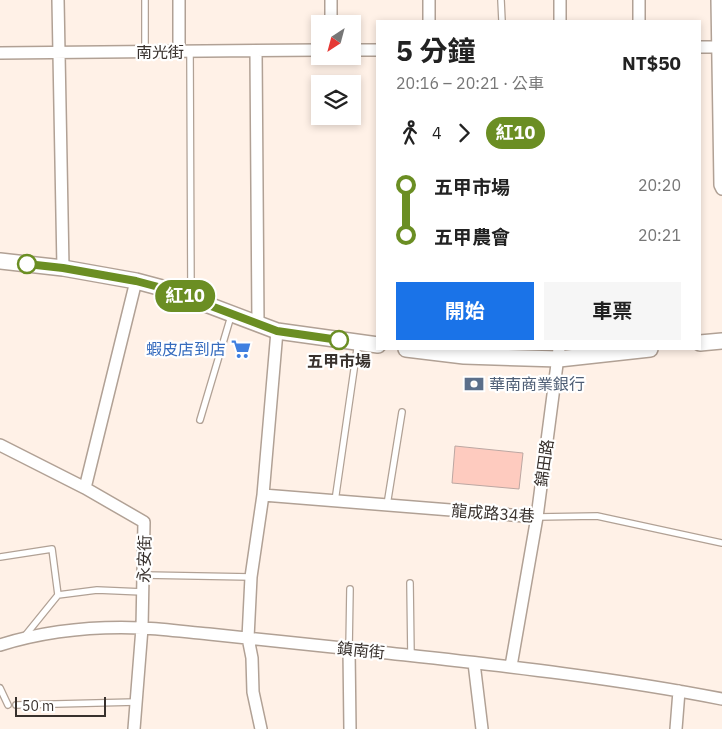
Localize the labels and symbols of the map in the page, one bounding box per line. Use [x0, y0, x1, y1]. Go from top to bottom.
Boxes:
north arrow [311, 15, 361, 65]
street label: 南光街 [136, 42, 184, 62]
unlabelled marker [17, 254, 37, 274]
line badge: 紅10 [156, 280, 214, 312]
marker: 五甲市場 [329, 330, 349, 350]
supermarket icon: 蝦皮店到店 [230, 338, 252, 360]
place label: 蝦皮店到店 [146, 339, 226, 359]
place label: 五甲市場 [307, 351, 371, 371]
bank icon: 華南商業銀行 [463, 373, 485, 395]
place label: 華南商業銀行 [489, 374, 585, 394]
street label: 錦田路 [531, 438, 557, 488]
street label: 龍成路34巷 [451, 500, 535, 526]
street label: 永安街 [134, 535, 154, 583]
street label: 鎮南街 [336, 638, 386, 662]
scale bar [15, 694, 106, 717]

